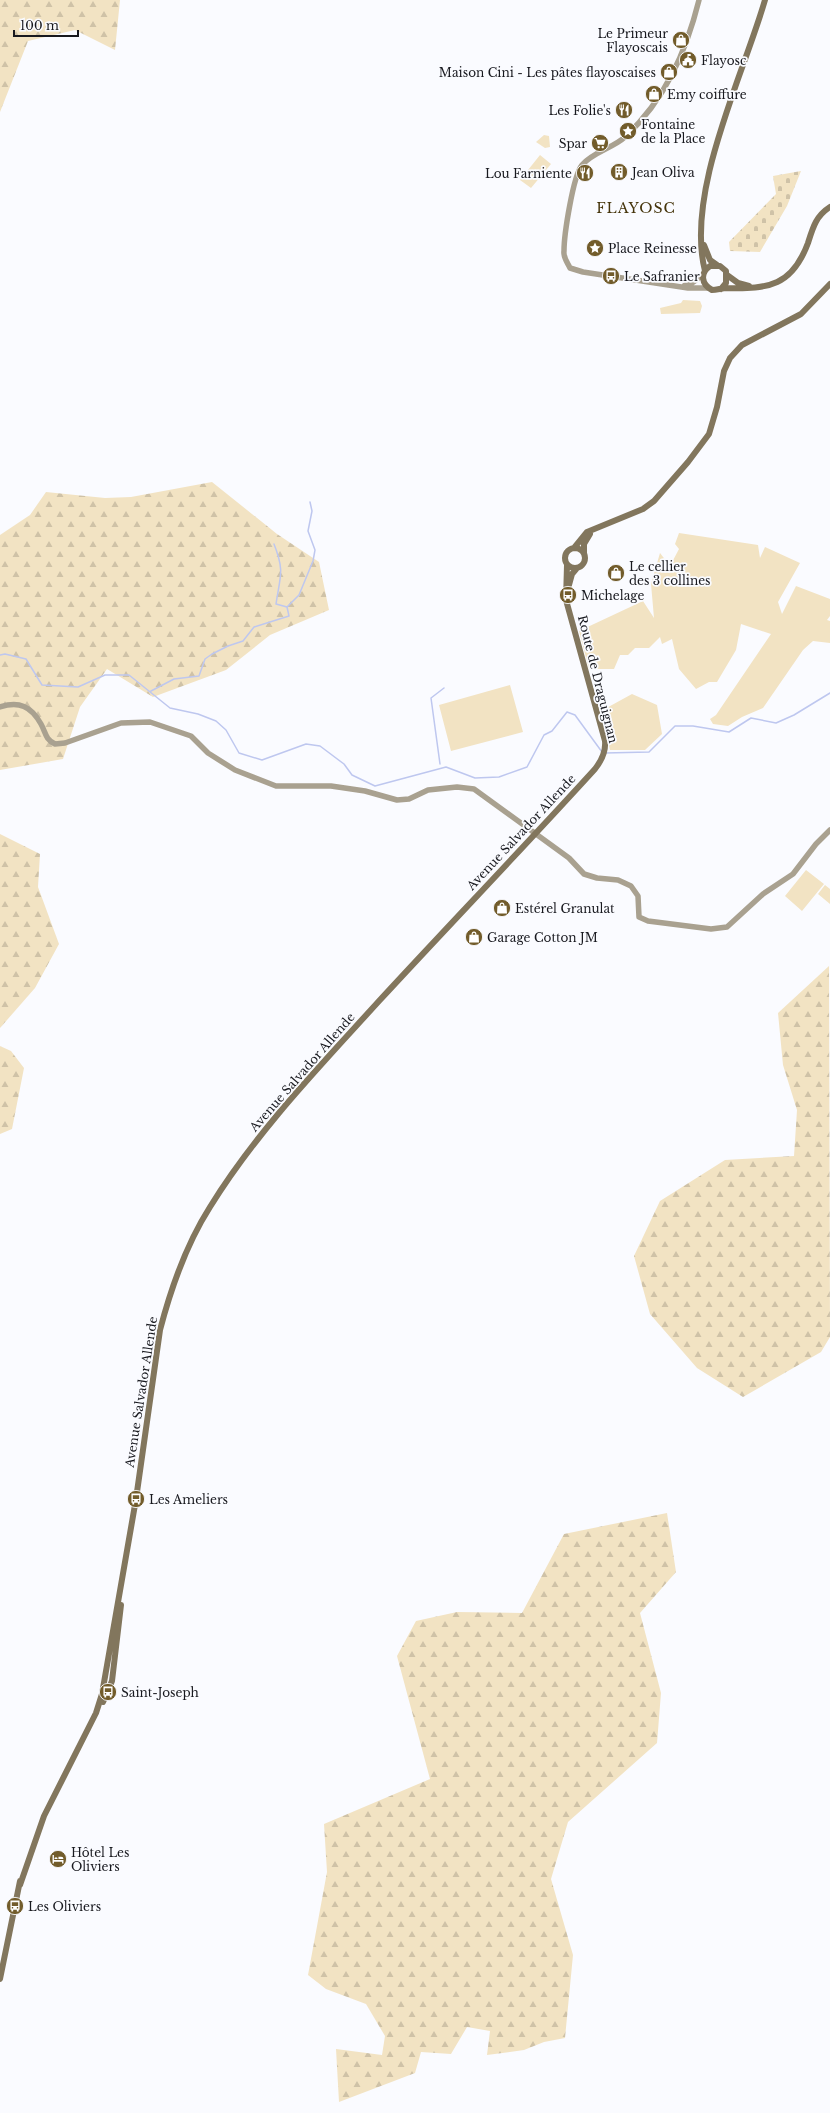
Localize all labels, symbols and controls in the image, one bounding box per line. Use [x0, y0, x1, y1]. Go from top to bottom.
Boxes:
scale bar [14, 12, 78, 38]
text: 100 m [20, 18, 59, 33]
place label: Le Primeur Flayoscais [597, 26, 668, 55]
shop icon: Le Primeur Flayoscais [671, 30, 691, 50]
public building icon: Flayosc [678, 50, 698, 70]
place label: Flayosc [701, 53, 747, 68]
shop icon: Maison Cini - Les pâtes flayoscaises [659, 62, 679, 82]
place label: Maison Cini - Les pâtes flayoscaises [439, 65, 656, 80]
shop icon: Emy coiffure [644, 84, 664, 104]
place label: Emy coiffure [667, 87, 747, 102]
restaurant icon: Les Folie's [614, 100, 634, 120]
place label: Les Folie's [549, 103, 611, 118]
place label: Fontaine de la Place [641, 117, 706, 146]
place icon: Fontaine de la Place [618, 121, 638, 141]
supermarket icon: Spar [590, 133, 610, 153]
place label: Spar [559, 136, 587, 151]
building icon: Jean Oliva [609, 162, 629, 182]
restaurant icon: Lou Farniente [575, 163, 595, 183]
place label: Jean Oliva [630, 165, 695, 180]
place label: Lou Farniente [485, 166, 572, 181]
district label: FLAYOSC [596, 199, 676, 217]
place icon: Place Reinesse [585, 238, 605, 258]
place label: Place Reinesse [608, 241, 697, 256]
bus stop icon: Le Safranier [601, 266, 621, 286]
place label: Le Safranier [624, 269, 700, 284]
place label: Le cellier des 3 collines [629, 559, 710, 588]
shop icon: Le cellier des 3 collines [606, 563, 626, 583]
bus stop icon: Michelage [558, 585, 578, 605]
place label: Michelage [581, 588, 644, 603]
street label: Route de Draguignan [575, 614, 621, 744]
street label: Avenue Salvador Allende [463, 771, 579, 894]
shop icon: Estérel Granulat [492, 898, 512, 918]
place label: Estérel Granulat [515, 901, 615, 916]
shop icon: Garage Cotton JM [464, 927, 484, 947]
place label: Garage Cotton JM [487, 930, 598, 945]
street label: Avenue Salvador Allende [246, 1009, 358, 1135]
street label: Avenue Salvador Allende [121, 1315, 160, 1470]
bus stop icon: Les Ameliers [126, 1489, 146, 1509]
place label: Les Ameliers [149, 1492, 228, 1507]
bus stop icon: Saint-Joseph [98, 1682, 118, 1702]
place label: Saint-Joseph [121, 1685, 199, 1700]
place label: Hôtel Les Oliviers [71, 1845, 129, 1874]
hotel icon: Hôtel Les Oliviers [48, 1849, 68, 1869]
bus stop icon: Les Oliviers [5, 1896, 25, 1916]
place label: Les Oliviers [28, 1899, 101, 1914]

